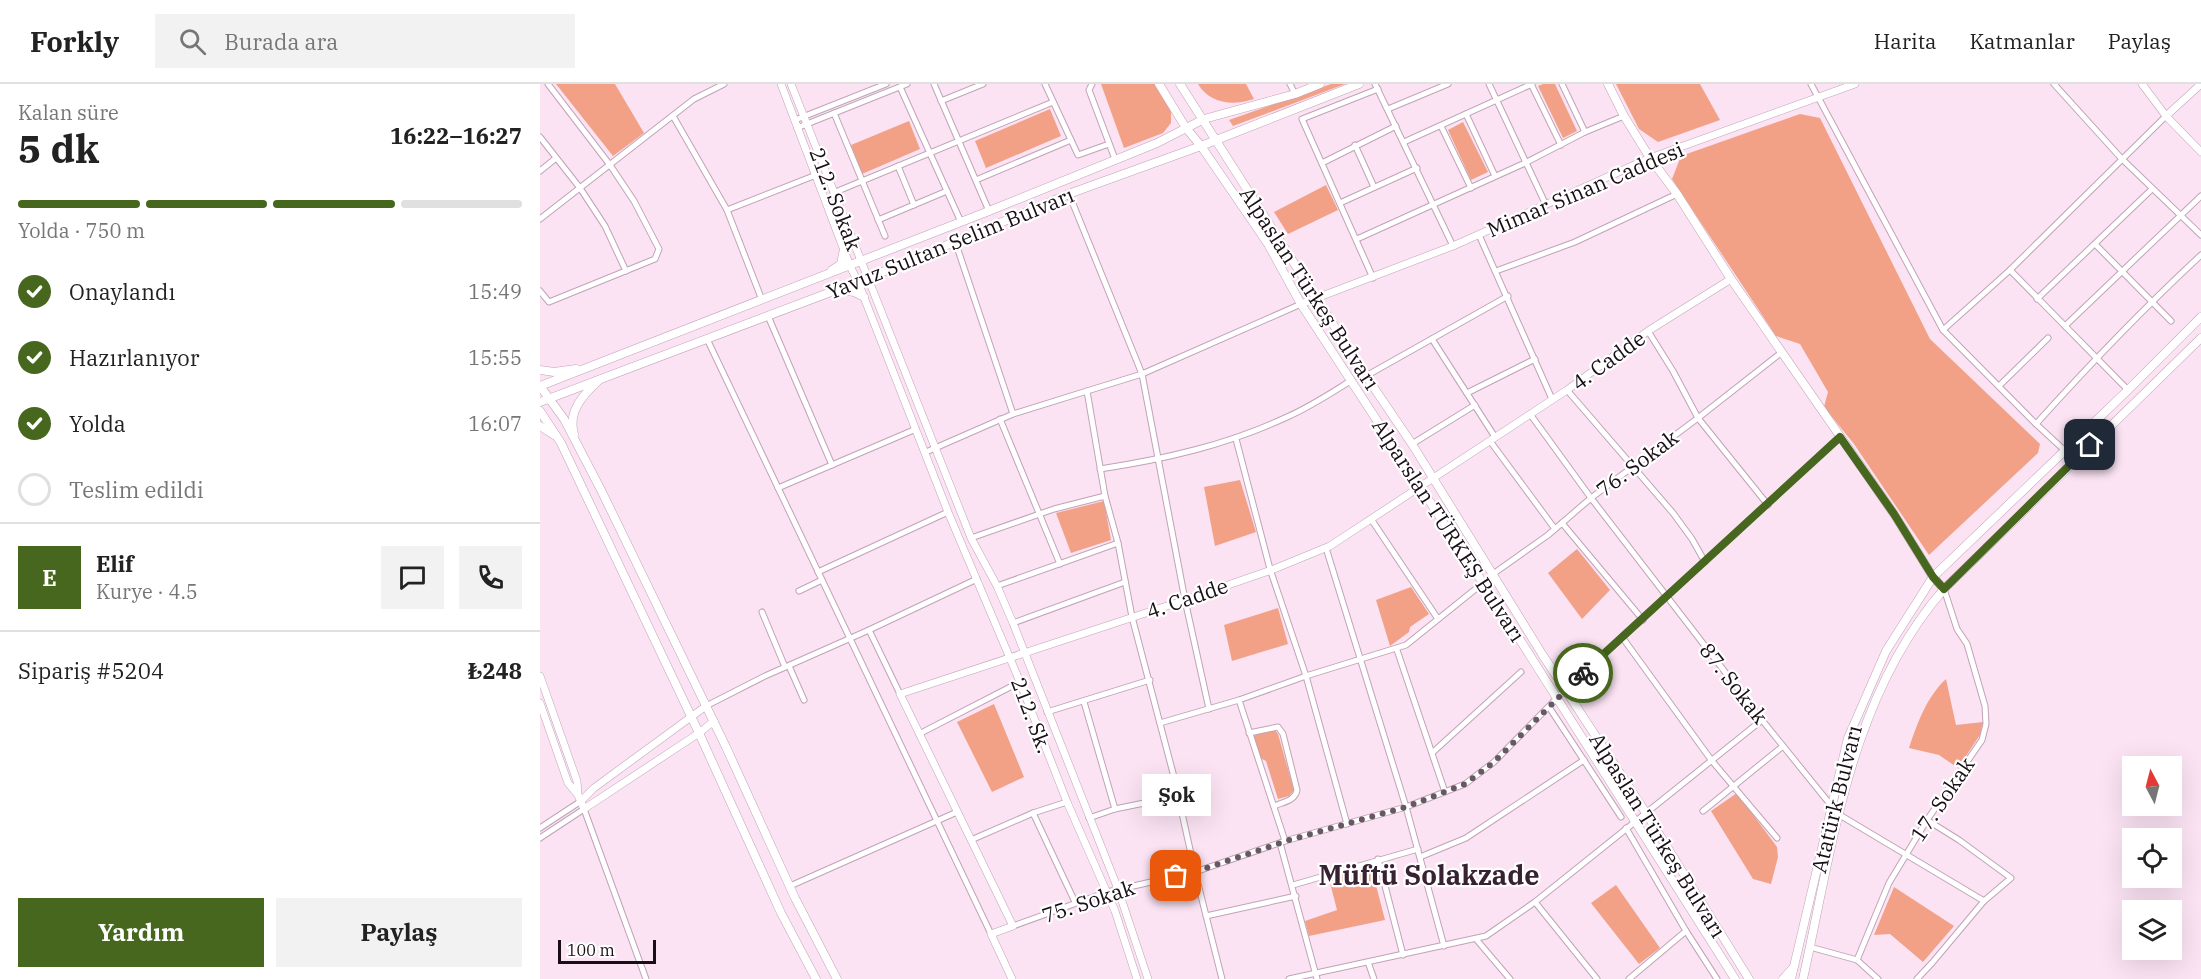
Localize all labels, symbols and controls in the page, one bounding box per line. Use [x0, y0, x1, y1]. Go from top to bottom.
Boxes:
search box [155, 14, 575, 68]
text: Forkly [30, 23, 119, 60]
icon: search [176, 25, 209, 58]
text: Burada ara [224, 27, 338, 56]
text: Harita [1874, 27, 1937, 55]
text: Katmanlar [1970, 27, 2075, 55]
text: Paylaş [2108, 27, 2171, 55]
text: Kalan süre [18, 99, 119, 126]
text: 16:22–16:27 [390, 121, 522, 150]
text: 5 dk [18, 123, 99, 174]
street label: Mimar Sinan Caddesi [1482, 135, 1688, 243]
street label: 212. Sokak [803, 143, 869, 255]
street label: Yavuz Sultan Selim Bulvarı [822, 180, 1078, 306]
street label: Alpaslan Türkeş Bulvarı [1234, 181, 1386, 395]
text: Yolda · 750 m [18, 217, 145, 244]
icon: check [18, 275, 51, 308]
text: Onaylandı [69, 277, 175, 306]
text: 15:49 [468, 278, 522, 305]
street label: 4. Cadde [1565, 324, 1651, 396]
icon: check [18, 341, 51, 374]
text: Hazırlanıyor [69, 343, 199, 372]
text: 15:55 [468, 344, 522, 371]
icon: check [18, 407, 51, 440]
text: Yolda [69, 409, 126, 438]
text: 16:07 [468, 410, 522, 437]
street label: Alparslan TÜRKEŞ Bulvarı [1366, 413, 1532, 647]
pin [2064, 419, 2115, 470]
street label: 76. Sokak [1590, 423, 1684, 503]
icon: home [2073, 428, 2106, 461]
text: Teslim edildi [69, 475, 204, 504]
button: chat [381, 546, 444, 609]
button: phone [459, 546, 522, 609]
text: Elif [96, 549, 134, 578]
text: E [42, 563, 57, 592]
street label: 4. Cadde [1142, 571, 1232, 625]
text: Kurye · 4.5 [96, 578, 198, 605]
street label: 87. Sokak [1693, 637, 1775, 730]
courier [1553, 643, 1613, 703]
text: Sipariş #5204 [18, 656, 164, 685]
text: ₺248 [468, 656, 522, 685]
icon: bike [1567, 657, 1600, 690]
street label: 212. Sk. [1005, 673, 1059, 757]
street label: Atatürk Bulvarı [1804, 722, 1868, 876]
street label: Alpaslan Türkeş Bulvarı [1583, 727, 1733, 943]
street label: 17. Sokak [1904, 751, 1981, 847]
north arrow [2122, 756, 2182, 816]
map controls [2122, 756, 2182, 960]
callout: Şok [1142, 774, 1210, 816]
text: Şok [1158, 781, 1195, 808]
button: locate [2122, 828, 2182, 888]
pin [1150, 850, 1201, 901]
district label: Müftü Solakzade [1318, 857, 1540, 892]
icon: bag [1159, 859, 1192, 892]
street label: 75. Sokak [1038, 873, 1139, 929]
button: Yardım [18, 898, 264, 967]
button: Paylaş [276, 898, 522, 967]
button: layers [2122, 900, 2182, 960]
scale bar [558, 937, 656, 964]
text: 100 m [567, 940, 615, 960]

